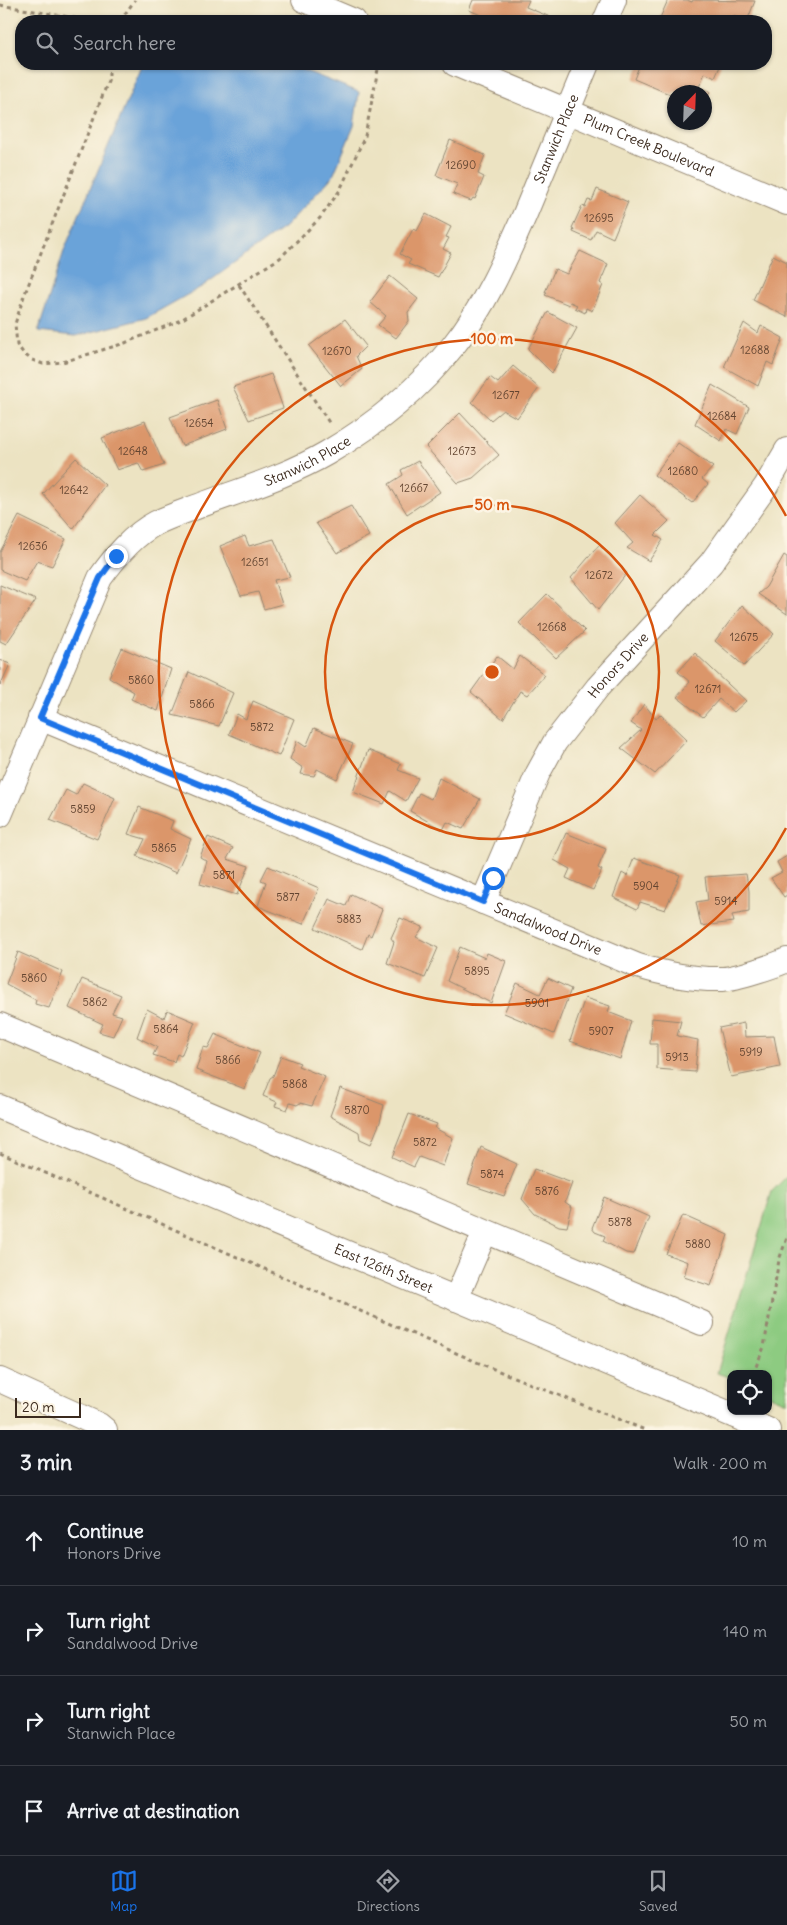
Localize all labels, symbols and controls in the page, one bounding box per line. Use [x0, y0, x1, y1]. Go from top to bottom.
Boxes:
search box [15, 15, 772, 70]
icon: search [33, 29, 61, 57]
text: Search here [73, 31, 176, 55]
north arrow [667, 85, 712, 130]
street label: Stanwich Place [530, 91, 583, 186]
street label: Plum Creek Boulevard [581, 110, 717, 180]
house number: 12690 [446, 158, 476, 172]
house number: 12695 [584, 211, 614, 225]
text: 100 m [471, 329, 513, 348]
house number: 12688 [740, 343, 770, 357]
house number: 12670 [322, 344, 352, 358]
house number: 12677 [492, 388, 520, 402]
house number: 12684 [707, 409, 737, 423]
house number: 12654 [184, 416, 214, 430]
street label: Stanwich Place [261, 432, 354, 490]
house number: 12648 [118, 444, 148, 458]
house number: 12673 [448, 444, 476, 458]
house number: 12680 [668, 464, 698, 478]
house number: 12667 [400, 481, 429, 495]
house number: 12642 [59, 483, 89, 497]
text: 50 m [474, 495, 510, 514]
house number: 12636 [18, 539, 48, 553]
route end [105, 545, 128, 568]
house number: 12651 [241, 555, 269, 569]
house number: 12672 [585, 568, 613, 582]
house number: 12668 [537, 620, 567, 634]
street label: Honors Drive [584, 629, 652, 702]
house number: 12675 [730, 630, 758, 644]
centre of rings [483, 663, 501, 681]
house number: 5860 [128, 673, 154, 687]
house number: 12671 [695, 682, 721, 696]
house number: 5866 [189, 697, 215, 711]
house number: 5872 [250, 720, 274, 734]
house number: 5859 [70, 802, 96, 816]
house number: 5865 [151, 841, 177, 855]
route start [482, 867, 505, 890]
house number: 5871 [213, 868, 235, 882]
house number: 5904 [633, 879, 659, 893]
house number: 5877 [276, 890, 300, 904]
house number: 5914 [714, 894, 738, 908]
street label: Sandalwood Drive [492, 898, 604, 959]
house number: 5883 [336, 912, 362, 926]
house number: 5895 [464, 964, 490, 978]
house number: 5860 [21, 971, 47, 985]
house number: 5862 [82, 995, 108, 1009]
house number: 5901 [525, 996, 549, 1010]
house number: 5864 [153, 1022, 179, 1036]
house number: 5907 [588, 1024, 614, 1038]
house number: 5919 [739, 1045, 763, 1059]
house number: 5913 [665, 1050, 689, 1064]
house number: 5866 [215, 1053, 241, 1067]
house number: 5868 [282, 1077, 308, 1091]
house number: 5870 [344, 1103, 370, 1117]
house number: 5872 [413, 1135, 437, 1149]
house number: 5874 [480, 1167, 504, 1181]
house number: 5876 [535, 1184, 559, 1198]
house number: 5878 [608, 1215, 632, 1229]
house number: 5880 [685, 1237, 711, 1251]
street label: East 126th Street [331, 1240, 436, 1297]
map controls [727, 1370, 772, 1415]
button: locate [727, 1370, 772, 1415]
scale bar [15, 1395, 81, 1418]
text: 20 m [22, 1398, 55, 1416]
text: 3 min [20, 1449, 72, 1476]
text: Walk · 200 m [673, 1453, 767, 1473]
text: Continue [67, 1519, 144, 1543]
icon: ahead [20, 1527, 48, 1555]
text: 10 m [732, 1531, 767, 1551]
text: Honors Drive [67, 1543, 161, 1563]
text: Turn right [67, 1609, 150, 1633]
icon: right [20, 1617, 48, 1645]
text: 140 m [723, 1621, 767, 1641]
text: Sandalwood Drive [67, 1633, 198, 1653]
text: Turn right [67, 1699, 150, 1723]
icon: right [20, 1707, 48, 1735]
text: 50 m [729, 1711, 767, 1731]
text: Stanwich Place [67, 1723, 175, 1743]
icon: arrive [20, 1797, 48, 1825]
text: Arrive at destination [67, 1799, 240, 1823]
tab: Map [110, 1867, 138, 1915]
tab: Directions [357, 1867, 420, 1915]
tab: Saved [639, 1867, 677, 1915]

